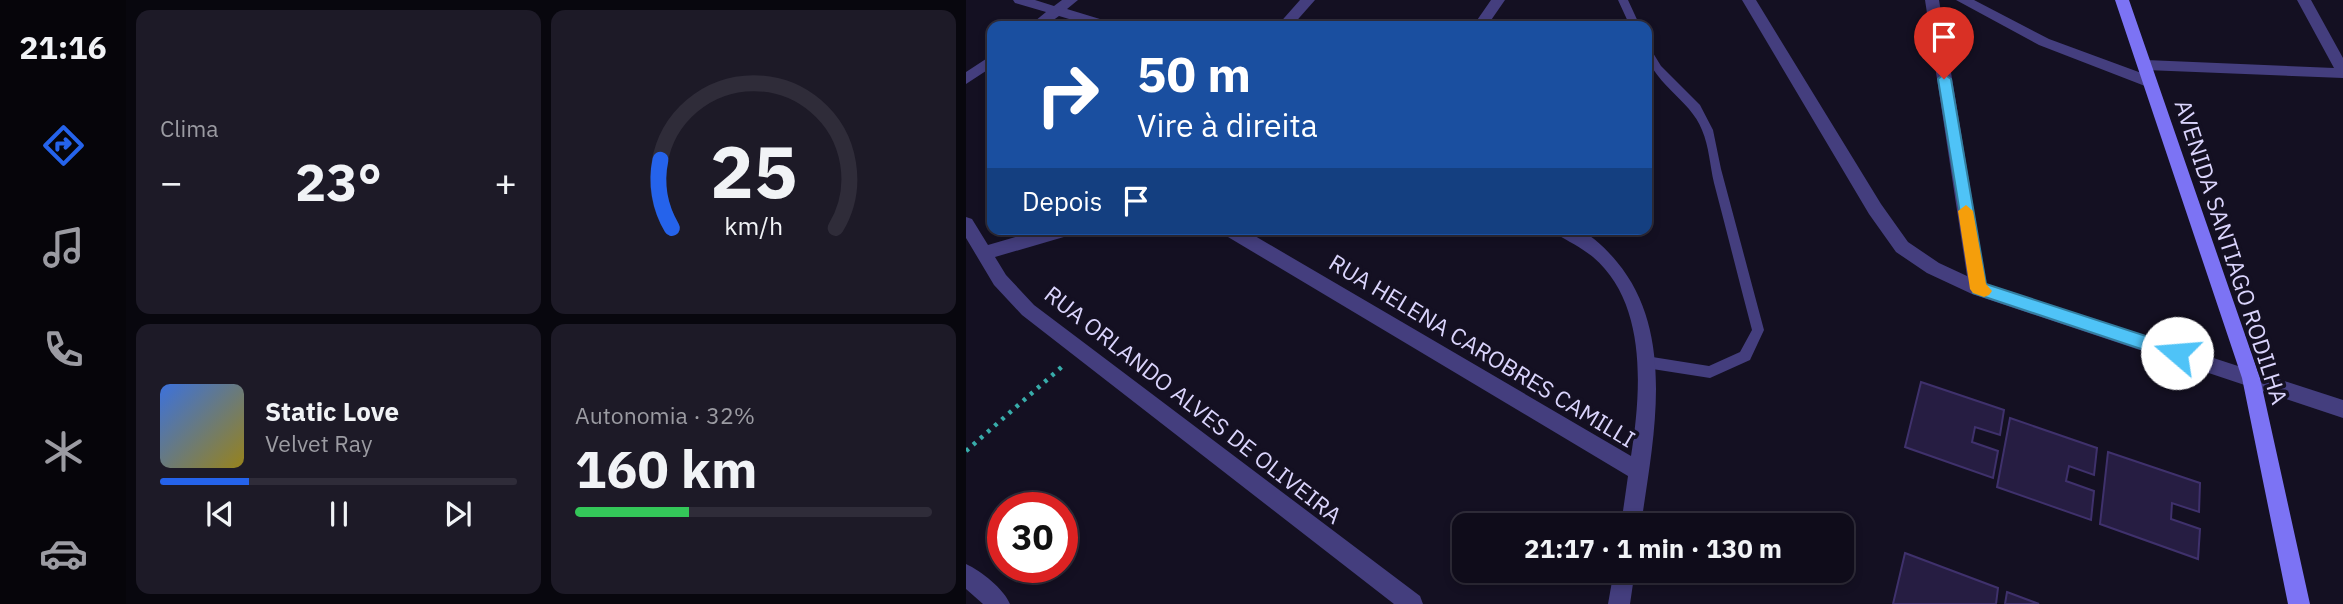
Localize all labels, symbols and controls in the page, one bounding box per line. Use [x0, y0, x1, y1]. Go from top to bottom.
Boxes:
pin [1914, 7, 1974, 79]
icon: arrive [1925, 18, 1963, 56]
text: 21:16 [19, 26, 107, 68]
text: 50 m [1137, 42, 1251, 105]
icon: right [1022, 49, 1113, 140]
street label: AVENIDA SANTIAGO RODILHA [2168, 96, 2296, 408]
text: Vire à direita [1137, 104, 1318, 146]
text: Clima [160, 113, 219, 143]
icon: directions [39, 121, 88, 170]
text: 25 [710, 123, 797, 218]
text: 23° [295, 148, 382, 215]
text: − [160, 157, 183, 206]
text: + [494, 157, 517, 206]
icon: arrive [1117, 182, 1155, 220]
text: Depois [1022, 184, 1103, 218]
text: km/h [724, 209, 783, 242]
icon: music [39, 223, 88, 272]
street label: RUA HELENA CAROBRES CAMILLI [1324, 247, 1641, 454]
street label: RUA ORLANDO ALVES DE OLIVEIRA [1039, 279, 1349, 530]
position arrow [2140, 316, 2214, 390]
icon: phone [39, 325, 88, 374]
text: Static Love [265, 394, 399, 428]
text: Autonomia · 32% [575, 400, 755, 430]
icon: climate [39, 427, 88, 476]
text: Velvet Ray [265, 428, 372, 458]
text: 160 km [575, 435, 757, 502]
speed limit sign: 30 [987, 492, 1078, 583]
icon: previous [201, 495, 239, 533]
icon: pause [320, 495, 358, 533]
icon: next [439, 495, 477, 533]
icon: car [39, 529, 88, 578]
text: 21:17 · 1 min · 130 m [1524, 531, 1782, 565]

